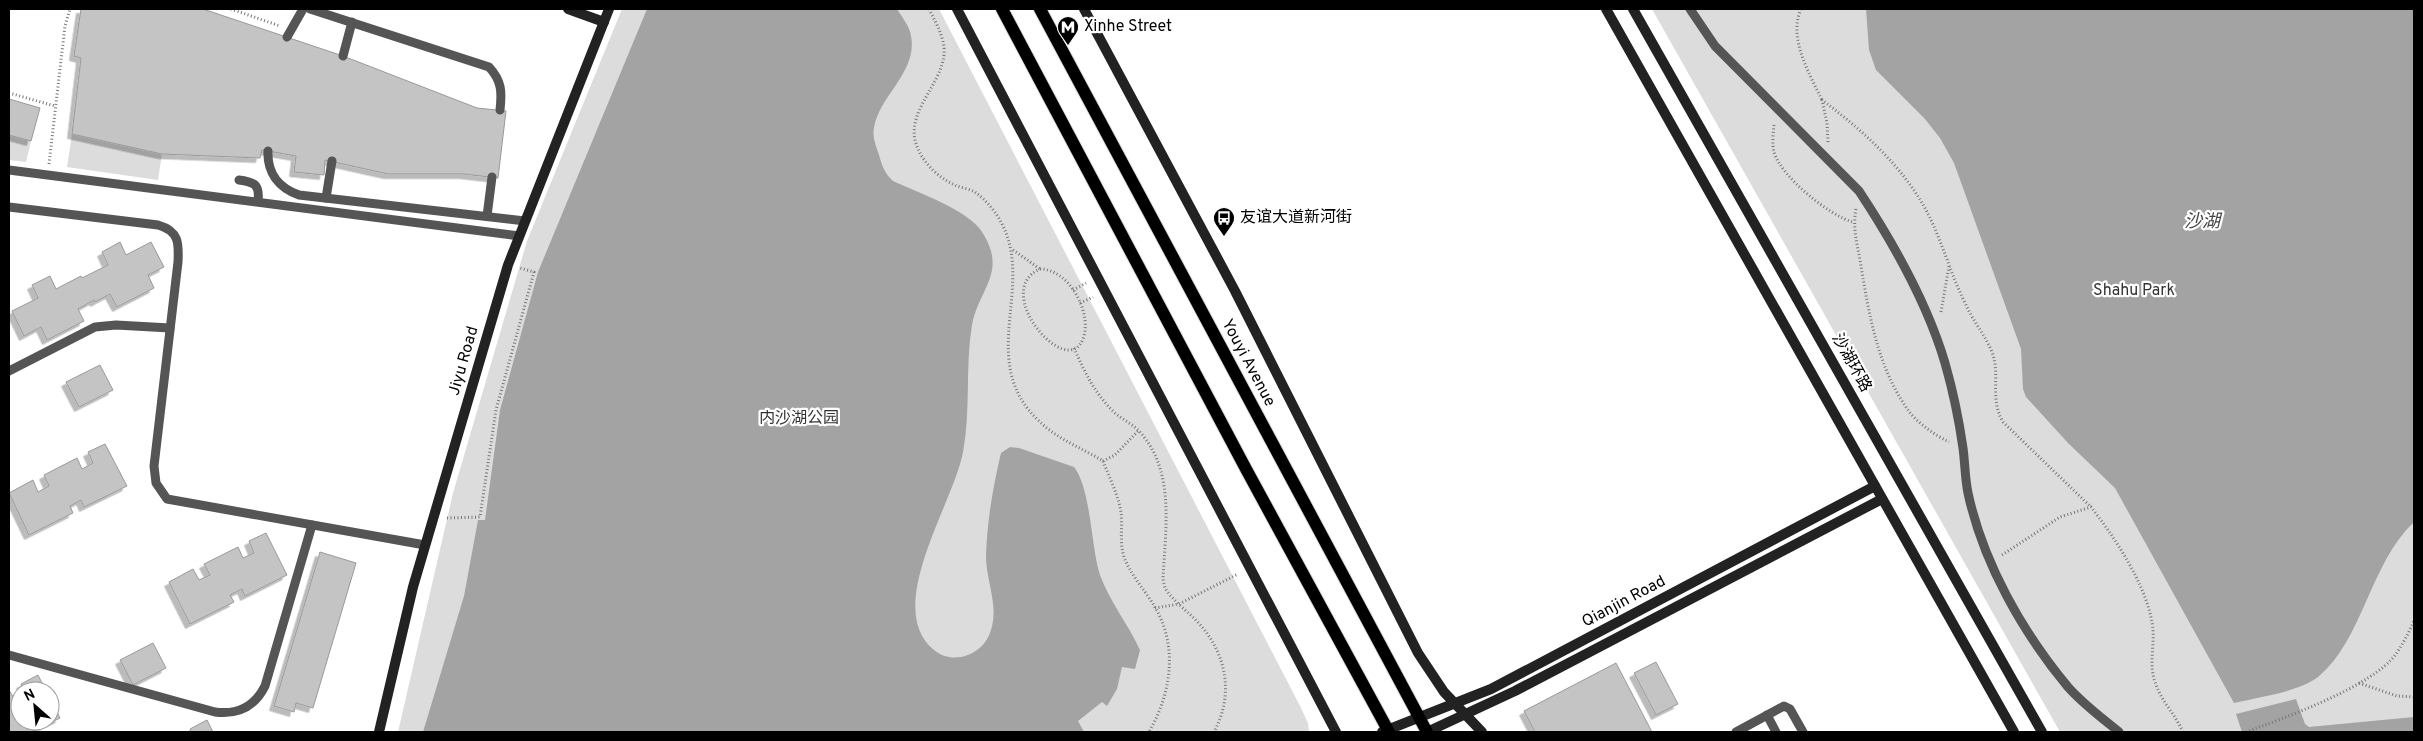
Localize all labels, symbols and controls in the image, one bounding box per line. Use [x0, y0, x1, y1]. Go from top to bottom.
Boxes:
metro station icon: Xinhe Street [1056, 15, 1080, 46]
place label: Xinhe Street [1084, 17, 1172, 37]
bus stop icon: 友谊大道新河街 [1212, 206, 1236, 237]
place label: 友谊大道新河街 [1240, 208, 1352, 228]
water label: 沙湖 [2184, 211, 2223, 234]
park label: Shahu Park [2093, 281, 2175, 301]
street label: Youyi Avenue [1217, 316, 1279, 410]
street label: Jiyu Road [445, 324, 483, 398]
street label: 沙湖环路 [1827, 330, 1875, 396]
park label: 内沙湖公园 [759, 409, 839, 429]
street label: Qianjin Road [1579, 572, 1669, 632]
north arrow [10, 681, 60, 731]
text: N [21, 686, 38, 706]

